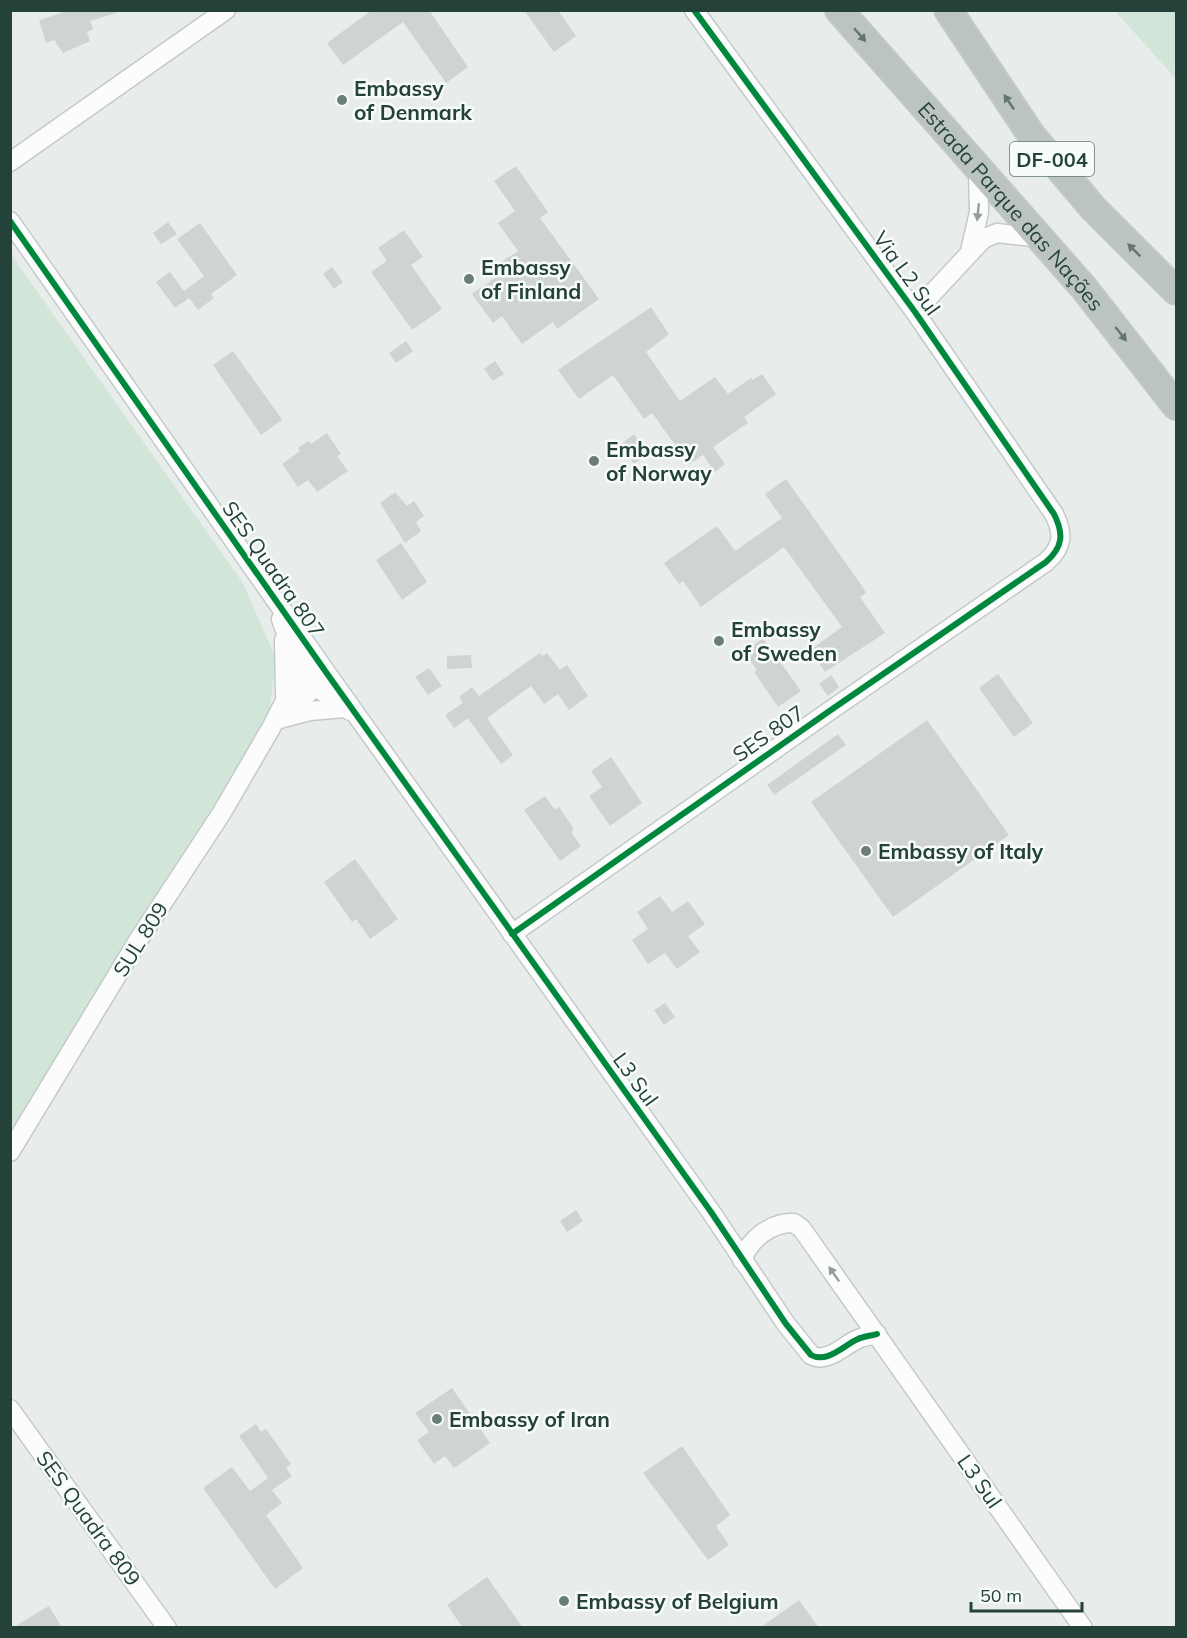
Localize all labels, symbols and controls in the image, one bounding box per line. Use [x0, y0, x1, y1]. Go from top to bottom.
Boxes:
one-way arrow [853, 27, 867, 42]
place label: Embassy of Denmark [354, 75, 472, 125]
marker: Embassy of Denmark [335, 93, 349, 107]
one-way arrow [1003, 94, 1015, 110]
street label: Estrada Parque das Nações [913, 96, 1110, 316]
road number: DF-004 [1010, 142, 1094, 176]
one-way arrow [973, 202, 983, 221]
street label: Via L2 Sul [868, 226, 946, 320]
one-way arrow [1128, 244, 1142, 258]
place label: Embassy of Finland [481, 254, 581, 304]
marker: Embassy of Finland [462, 272, 476, 286]
one-way arrow [1114, 326, 1127, 342]
place label: Embassy of Norway [606, 436, 712, 486]
marker: Embassy of Norway [587, 454, 601, 468]
street label: SES Quadra 807 [217, 496, 331, 642]
place label: Embassy of Sweden [731, 616, 837, 666]
marker: Embassy of Sweden [712, 634, 726, 648]
street label: SES 807 [727, 699, 809, 767]
place label: Embassy of Italy [878, 838, 1044, 864]
marker: Embassy of Italy [859, 844, 873, 858]
street label: SUL 809 [107, 897, 173, 981]
street label: L3 Sul [608, 1047, 664, 1111]
one-way arrow [828, 1267, 840, 1283]
place label: Embassy of Iran [449, 1406, 610, 1432]
marker: Embassy of Iran [430, 1412, 444, 1426]
street label: SES Quadra 809 [31, 1445, 147, 1591]
street label: L3 Sul [952, 1449, 1008, 1513]
scale bar [971, 1575, 1082, 1613]
text: 50 m [980, 1584, 1022, 1607]
place label: Embassy of Belgium [576, 1588, 779, 1614]
marker: Embassy of Belgium [557, 1594, 571, 1608]

